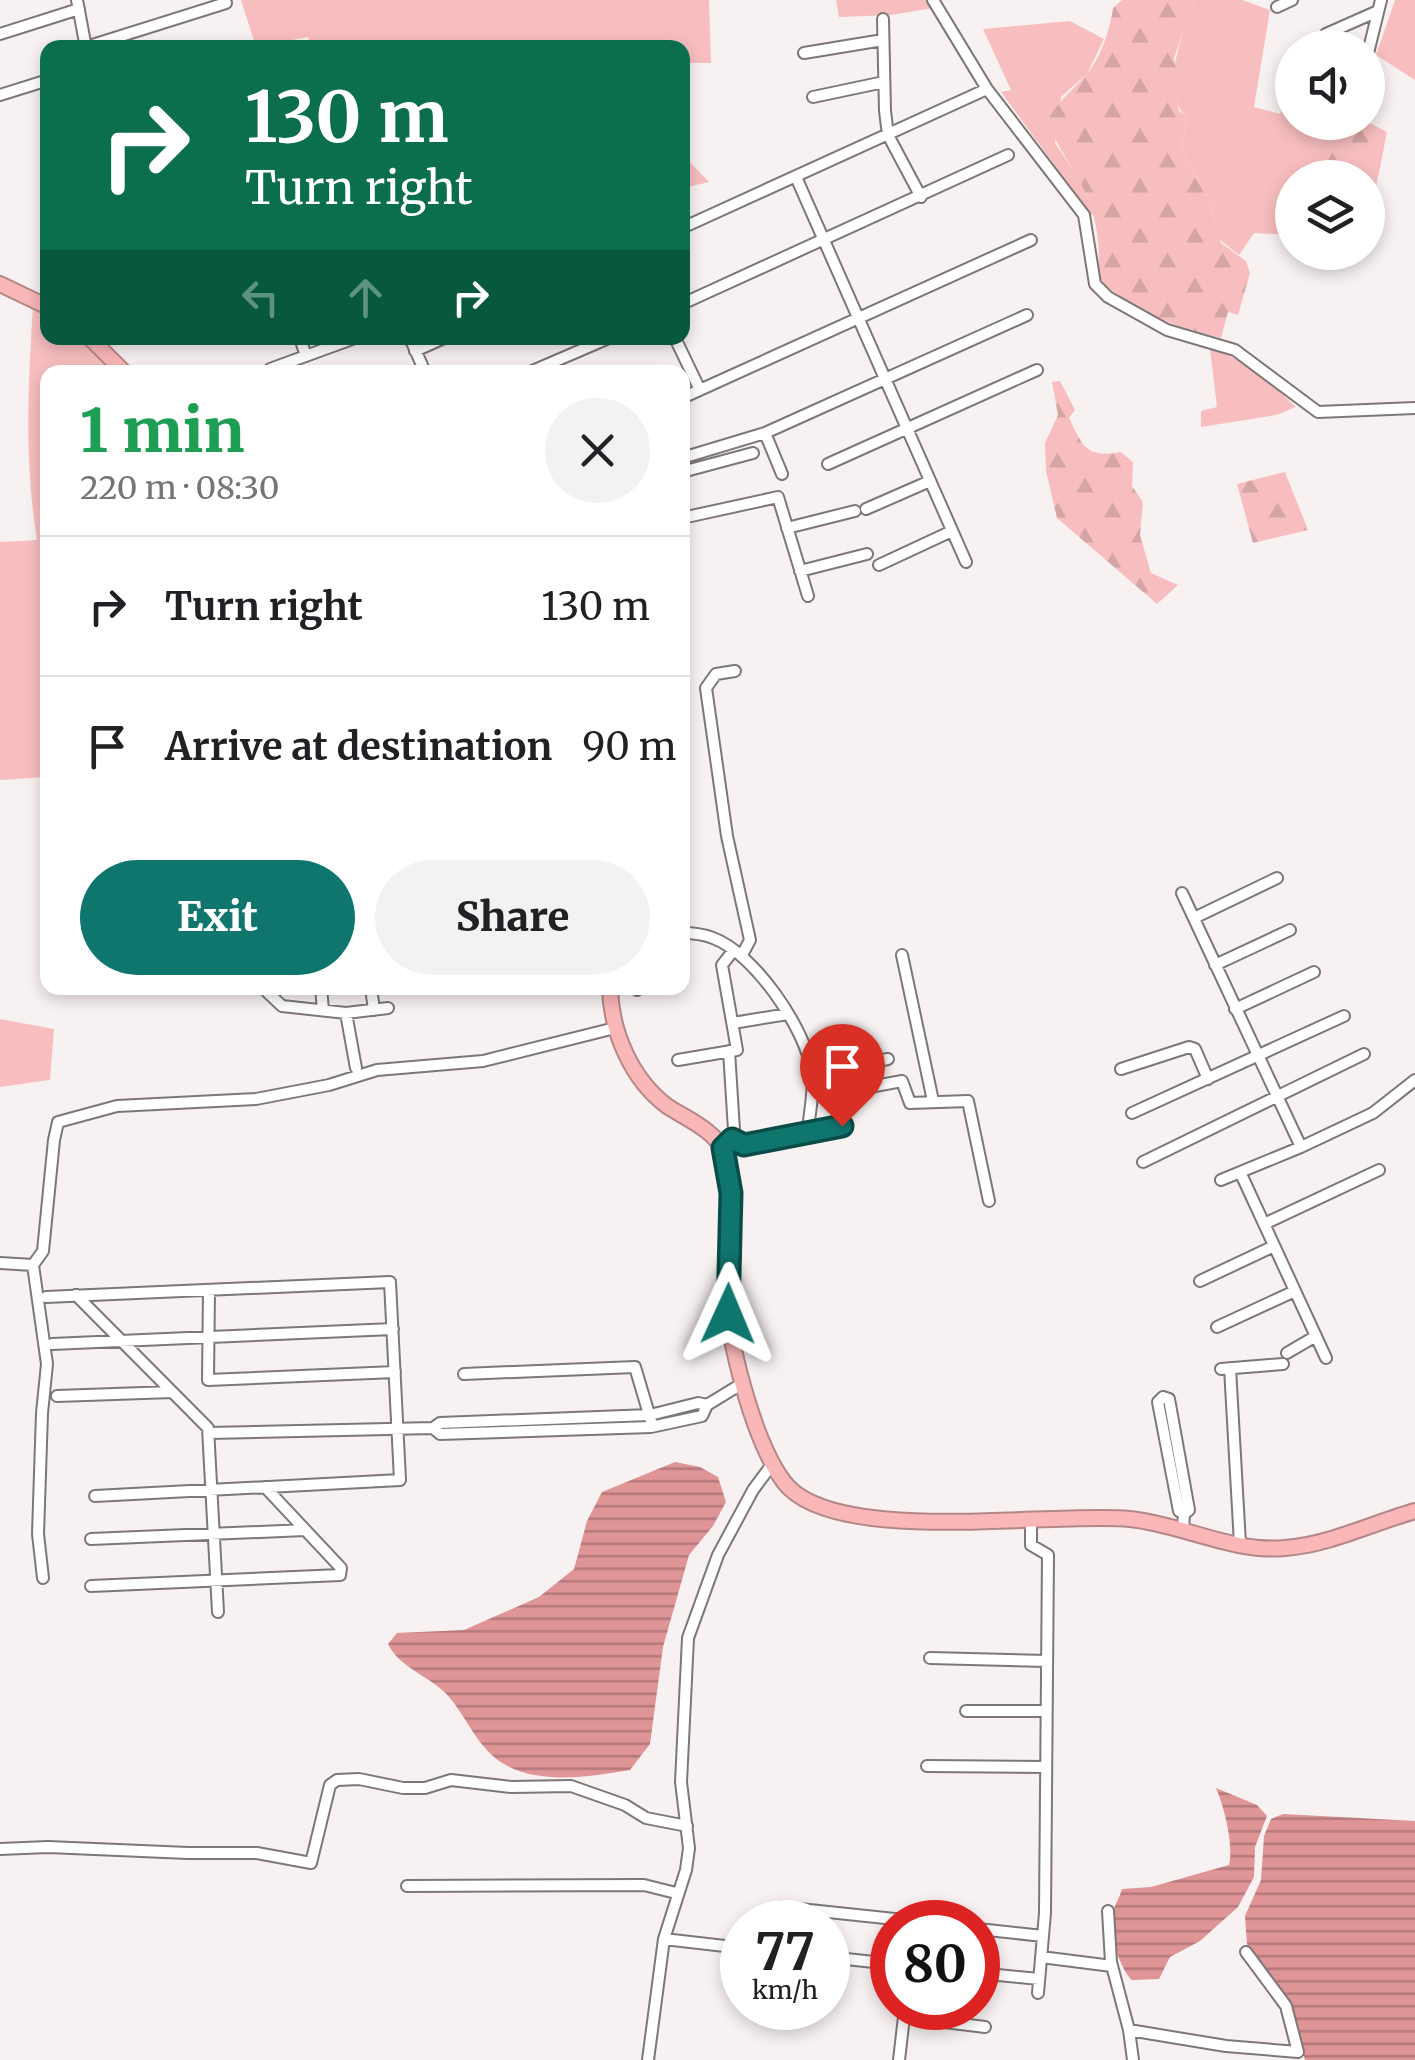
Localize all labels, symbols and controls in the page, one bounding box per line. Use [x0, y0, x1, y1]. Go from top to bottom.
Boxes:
map controls [1275, 30, 1385, 270]
button: sound [1275, 30, 1385, 140]
text: 130 m [245, 73, 449, 161]
icon: right [80, 80, 210, 210]
text: Turn right [245, 160, 473, 216]
button: layers [1275, 160, 1385, 270]
icon: left [233, 270, 288, 325]
icon: ahead [338, 270, 393, 325]
icon: right [443, 270, 498, 325]
text: 1 min [80, 393, 244, 468]
button: close [545, 398, 650, 503]
text: 220 m · 08:30 [80, 468, 279, 508]
icon: right [80, 579, 135, 634]
text: Turn right [165, 583, 363, 630]
text: 130 m [541, 583, 650, 630]
icon: arrive [80, 719, 135, 774]
text: Arrive at destination [165, 723, 552, 770]
text: 90 m [582, 723, 676, 770]
button: Exit [80, 860, 355, 975]
button: Share [375, 860, 650, 975]
pin [800, 1024, 885, 1127]
icon: arrive [815, 1039, 870, 1094]
position arrow [676, 1262, 780, 1366]
speed limit sign: 80 [870, 1900, 1000, 2030]
text: 77 [755, 1921, 815, 1984]
text: km/h [752, 1974, 818, 2006]

